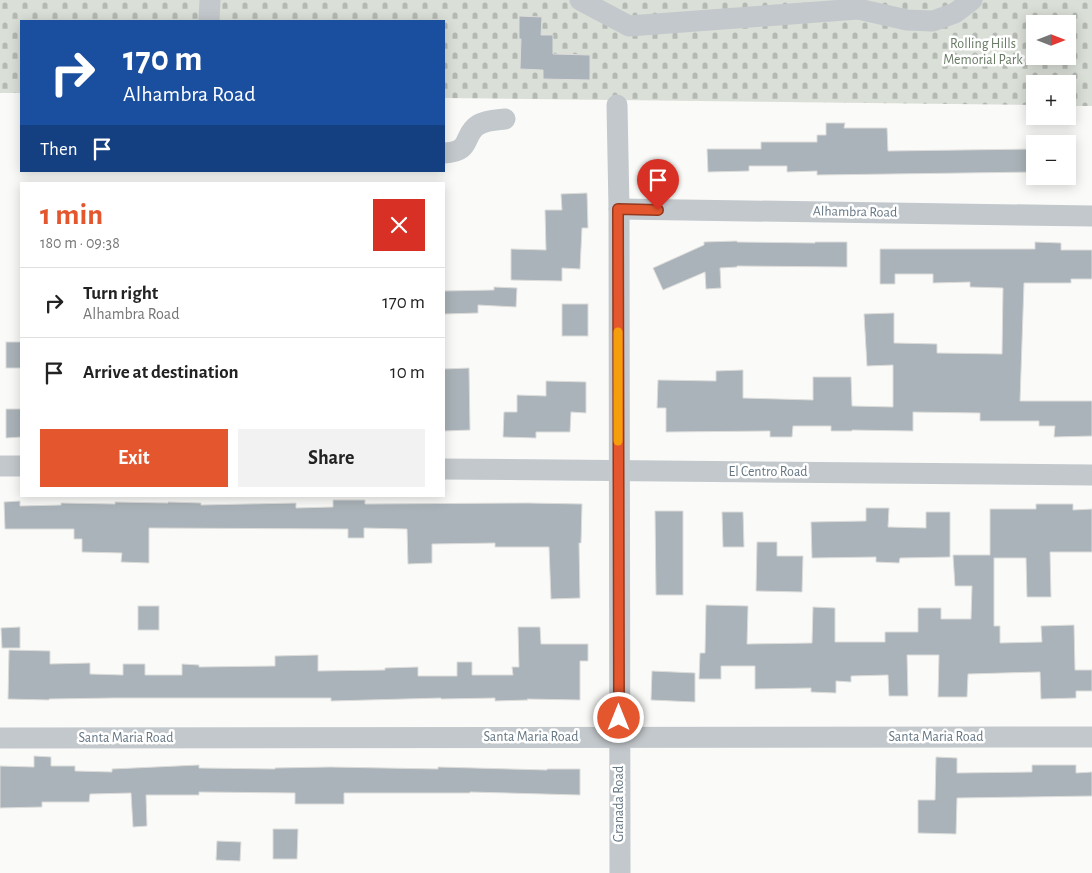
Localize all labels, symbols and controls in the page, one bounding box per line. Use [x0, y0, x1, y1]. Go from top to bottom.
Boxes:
north arrow [1026, 15, 1076, 65]
map controls [1026, 15, 1076, 185]
park label: Rolling Hills Memorial Park [943, 37, 1023, 67]
icon: right [40, 40, 105, 105]
text: 170 m [123, 42, 203, 77]
button: + [1026, 75, 1076, 125]
text: Alhambra Road [123, 83, 256, 105]
icon: arrive [88, 135, 116, 163]
button: − [1026, 135, 1076, 185]
text: Then [40, 140, 78, 159]
pin [637, 159, 679, 210]
icon: arrive [644, 166, 672, 194]
button: close [373, 199, 425, 251]
text: 1 min [40, 200, 103, 230]
street label: Alhambra Road [813, 204, 897, 220]
text: 180 m · 09:38 [40, 235, 120, 251]
text: Turn right [83, 284, 158, 303]
icon: right [40, 289, 68, 317]
text: 170 m [382, 293, 425, 312]
text: Alhambra Road [83, 306, 179, 322]
icon: arrive [40, 359, 68, 387]
text: Arrive at destination [83, 363, 239, 382]
text: 10 m [390, 363, 425, 382]
button: Exit [40, 429, 228, 487]
button: Share [238, 429, 425, 487]
street label: El Centro Road [728, 465, 808, 479]
position arrow [592, 691, 644, 743]
street label: Santa Maria Road [484, 730, 578, 744]
street label: Santa Maria Road [889, 730, 983, 744]
street label: Santa Maria Road [79, 731, 173, 745]
street label: Granada Road [612, 766, 626, 842]

